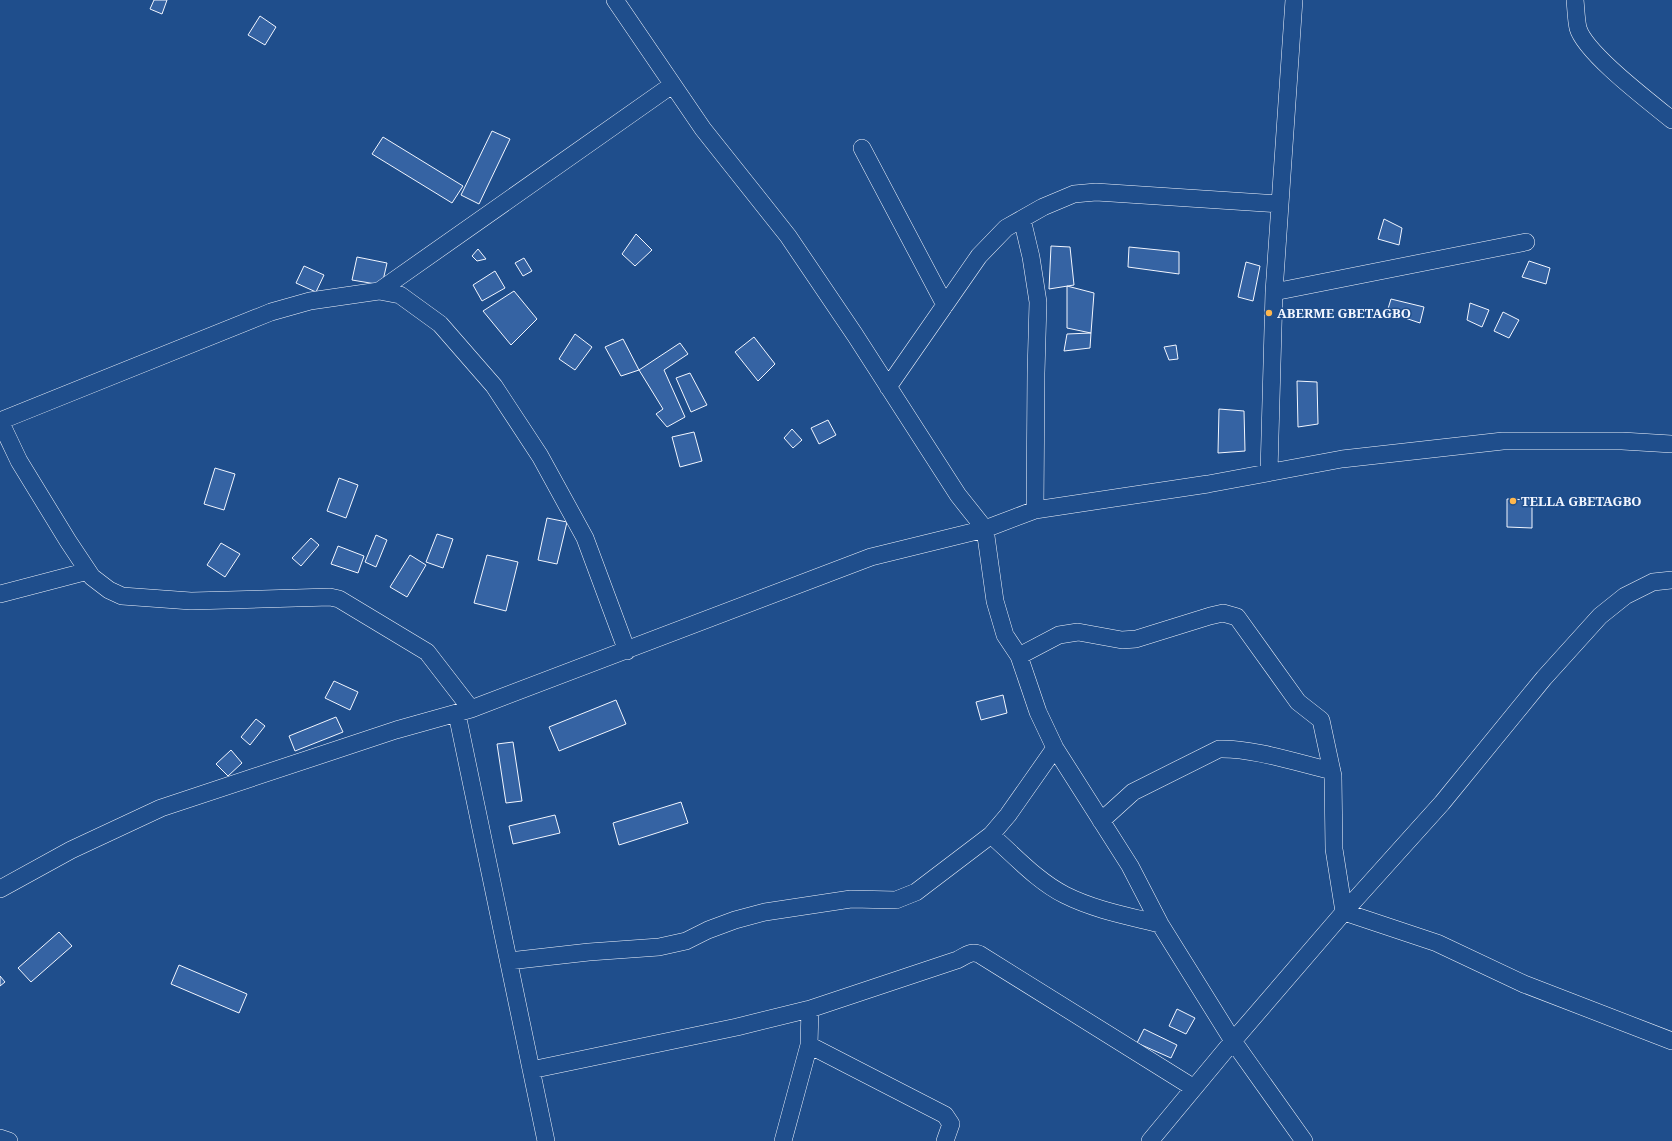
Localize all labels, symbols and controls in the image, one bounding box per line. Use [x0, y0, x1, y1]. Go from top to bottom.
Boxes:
place label: ABERME GBETAGBO [1277, 304, 1411, 322]
marker: ABERME GBETAGBO [1264, 308, 1274, 318]
place label: TELLA GBETAGBO [1521, 492, 1642, 510]
marker: TELLA GBETAGBO [1508, 496, 1518, 506]

